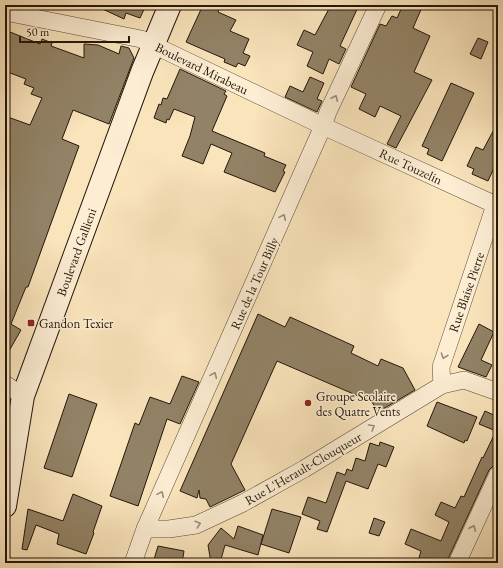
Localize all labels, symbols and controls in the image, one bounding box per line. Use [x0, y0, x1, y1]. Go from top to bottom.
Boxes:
scale bar [20, 18, 129, 44]
text: 50 m [26, 24, 50, 40]
street label: Boulevard Mirabeau [152, 39, 251, 98]
one-way arrow [330, 95, 338, 103]
street label: Rue Touzelin [377, 144, 445, 188]
street label: Boulevard Gallieni [53, 206, 100, 299]
one-way arrow [278, 214, 286, 222]
street label: Rue de la Tour Billy [227, 234, 283, 332]
street label: Rue Blaise Pierre [445, 250, 488, 335]
place label: Gandon Texier [39, 315, 114, 332]
marker: Gandon Texier [26, 318, 36, 328]
one-way arrow [441, 352, 449, 359]
one-way arrow [209, 371, 217, 378]
place label: Groupe Scolaire des Quatre Vents [316, 388, 400, 420]
marker: Groupe Scolaire des Quatre Vents [303, 398, 313, 408]
one-way arrow [368, 425, 375, 432]
street label: Rue L'Herault-Clouqueur [242, 428, 365, 509]
one-way arrow [156, 490, 164, 498]
one-way arrow [194, 520, 201, 529]
one-way arrow [469, 524, 477, 531]

